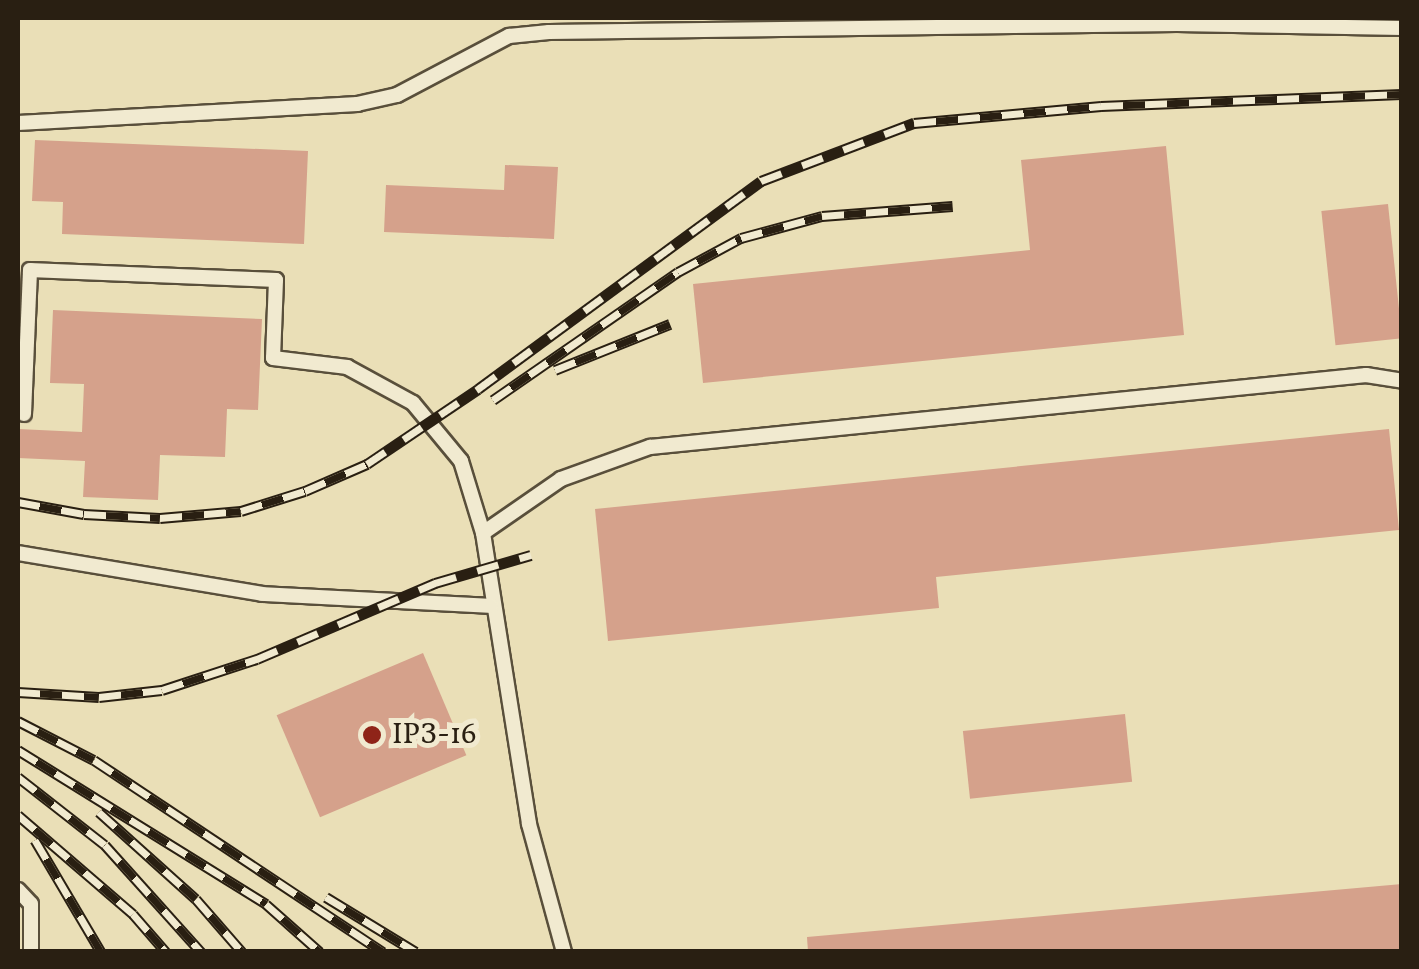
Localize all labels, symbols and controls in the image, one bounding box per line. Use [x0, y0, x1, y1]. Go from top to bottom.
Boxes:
place label: ІРЗ-16 [392, 717, 477, 753]
marker: ІРЗ-16 [361, 724, 383, 746]

